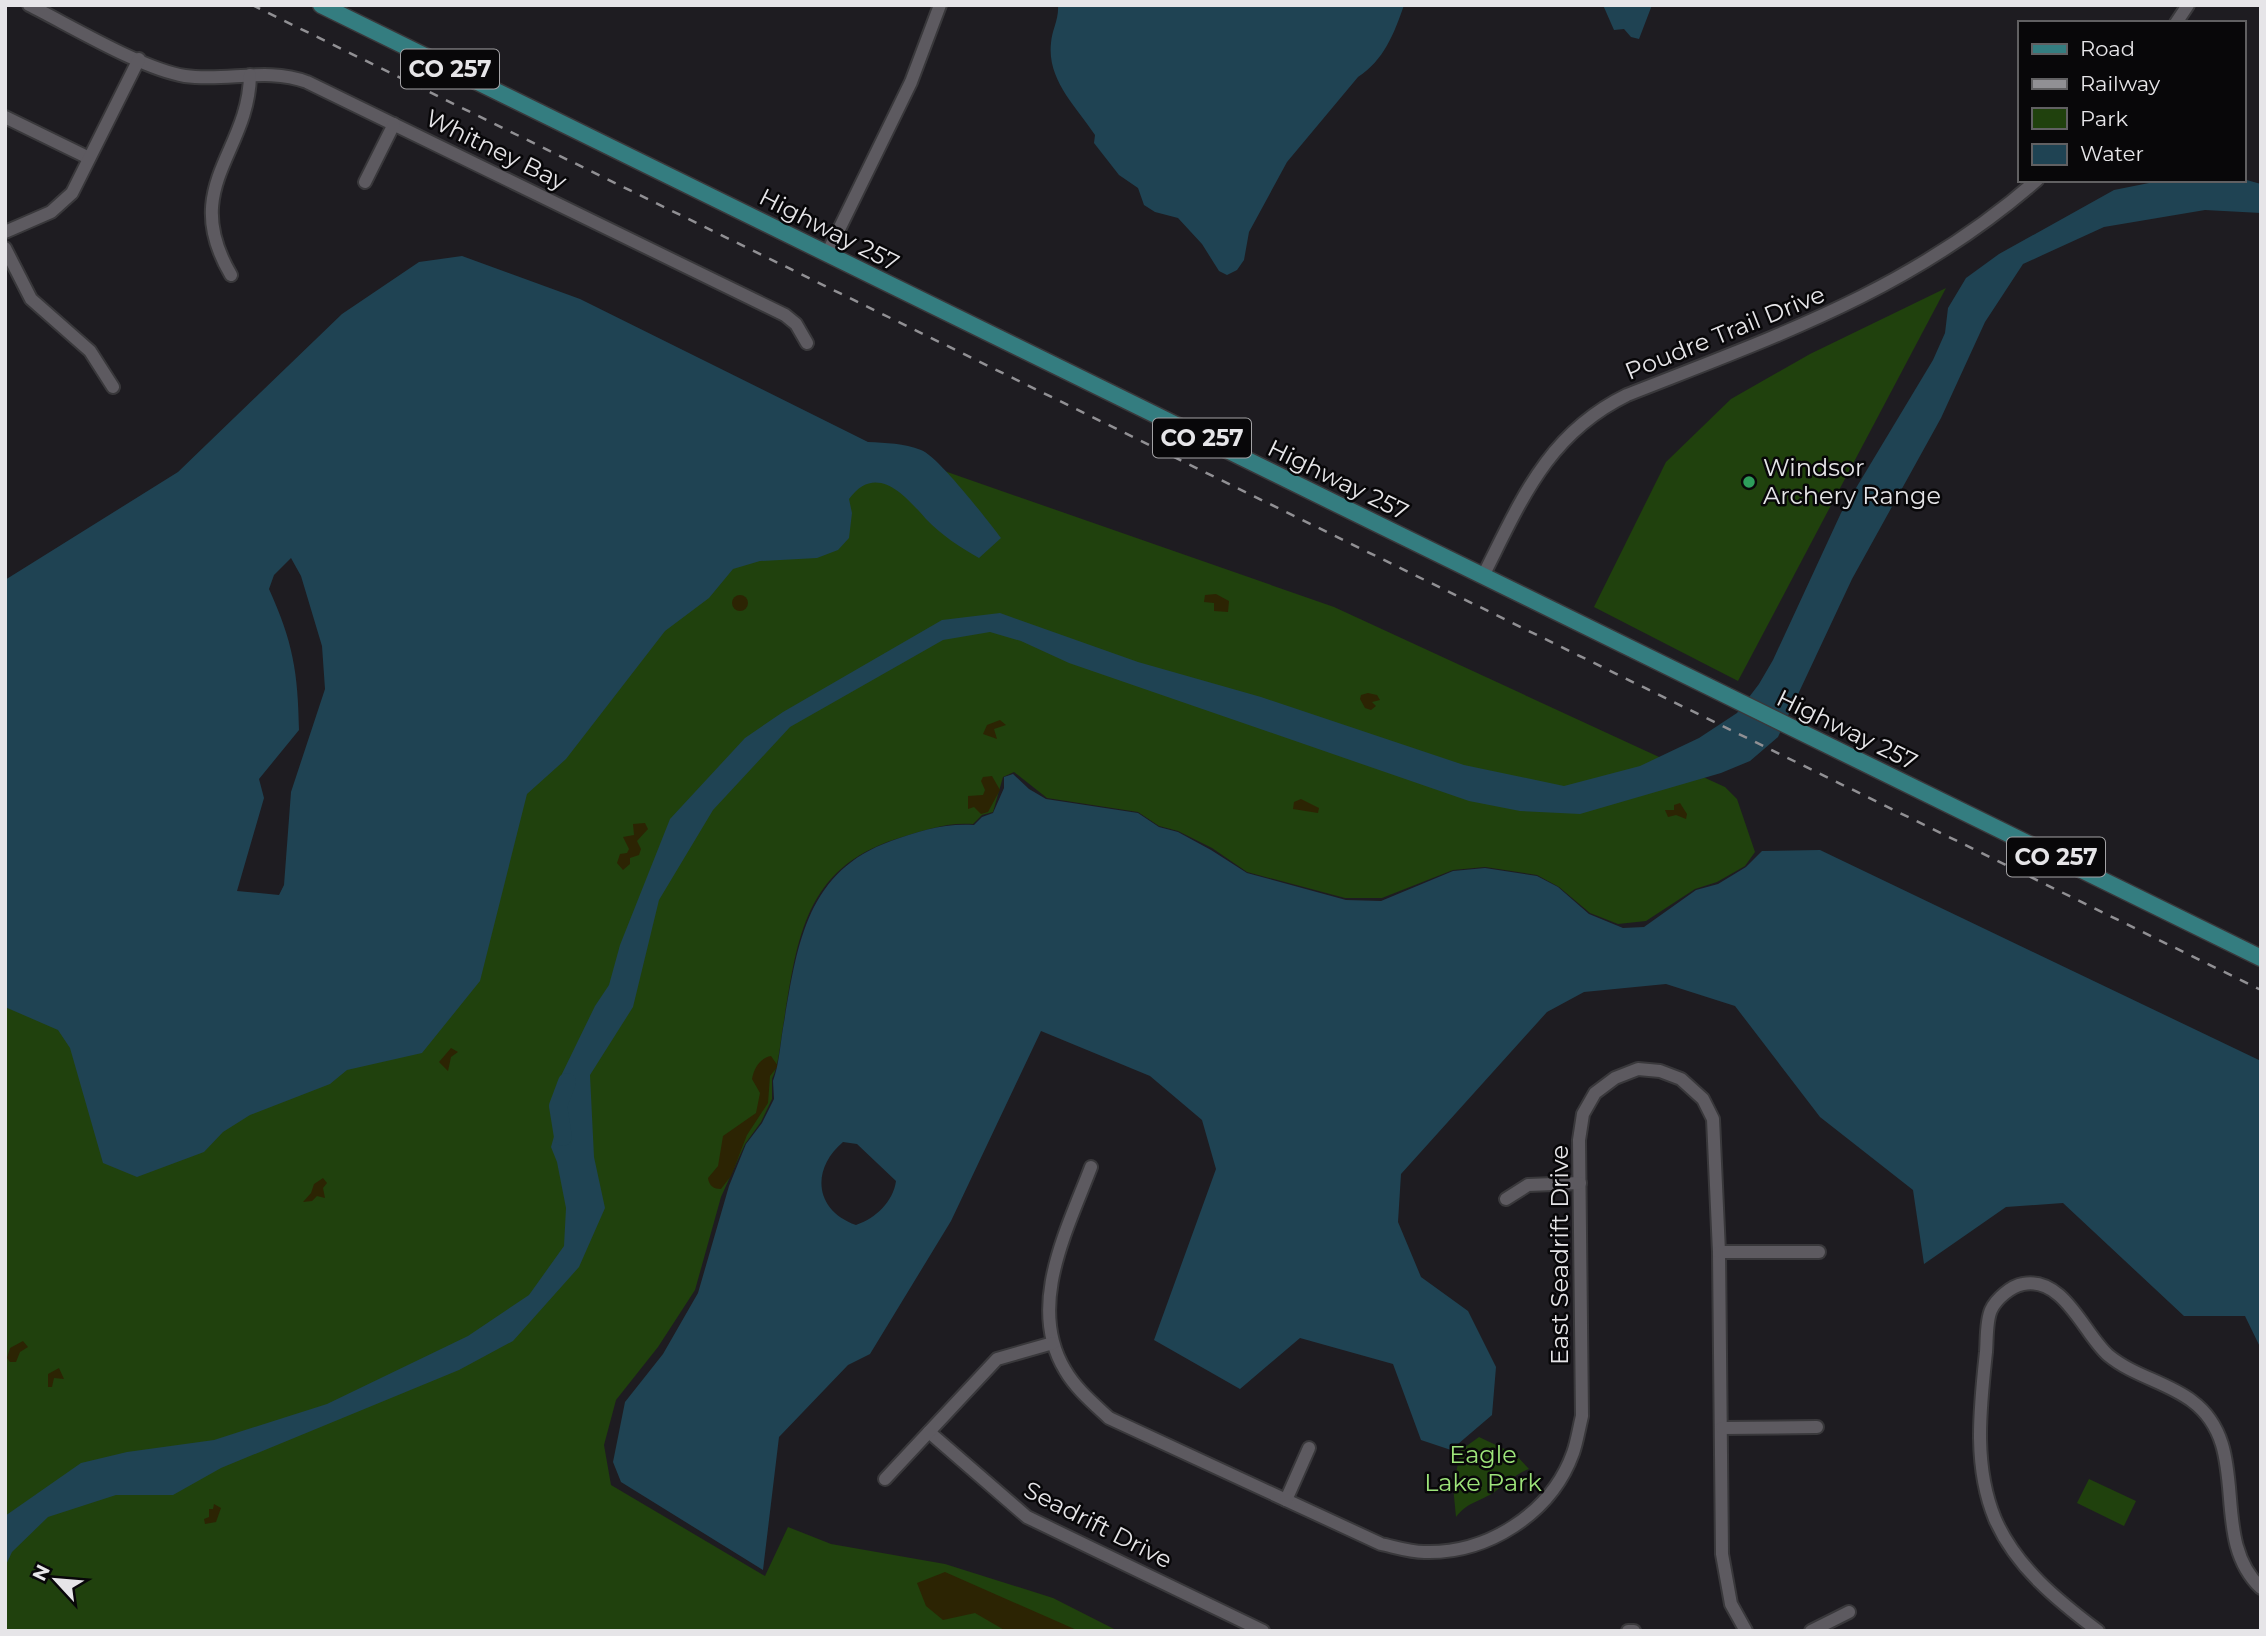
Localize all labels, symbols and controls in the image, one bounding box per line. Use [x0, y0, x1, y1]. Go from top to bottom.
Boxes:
legend [2018, 21, 2245, 182]
text: Road [2080, 36, 2135, 61]
road number: CO 257 [401, 50, 499, 88]
text: Railway [2080, 71, 2161, 96]
street label: Whitney Bay [421, 103, 571, 196]
text: Park [2080, 106, 2128, 131]
text: Water [2080, 141, 2144, 166]
street label: Highway 257 [754, 182, 904, 277]
street label: Poudre Trail Drive [1621, 279, 1829, 386]
road number: CO 257 [1153, 418, 1251, 458]
street label: Highway 257 [1263, 433, 1413, 526]
place label: Windsor Archery Range [1763, 453, 1941, 510]
marker: Windsor Archery Range [1741, 474, 1757, 490]
street label: Highway 257 [1772, 683, 1922, 776]
road number: CO 257 [2007, 838, 2105, 876]
street label: East Seadrift Drive [1545, 1145, 1574, 1365]
park label: Eagle Lake Park [1424, 1440, 1543, 1497]
street label: Seadrift Drive [1019, 1475, 1177, 1574]
north arrow [21, 1545, 91, 1615]
text: N [27, 1561, 55, 1585]

